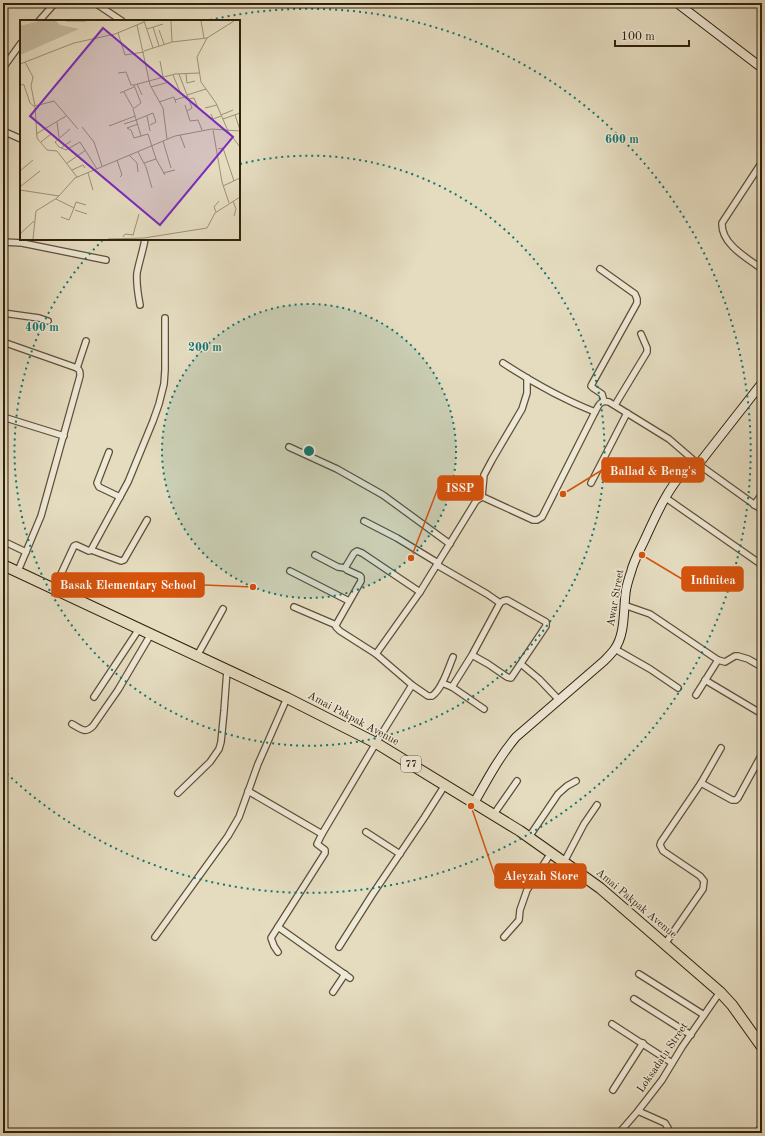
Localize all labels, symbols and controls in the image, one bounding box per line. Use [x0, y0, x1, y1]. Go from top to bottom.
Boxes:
inset map [20, 20, 240, 240]
scale bar [615, 22, 689, 48]
text: 100 m [621, 31, 655, 43]
text: 600 m [605, 134, 639, 146]
text: 400 m [25, 322, 59, 334]
text: 200 m [188, 342, 222, 354]
centre of rings [302, 444, 316, 458]
callout: Ballad & Beng's [602, 458, 704, 482]
text: Ballad & Beng's [610, 466, 696, 478]
callout: ISSP [438, 476, 483, 500]
text: ISSP [446, 483, 474, 495]
callout: Infinitea [682, 567, 743, 591]
street label: Awar Street [606, 568, 626, 628]
callout: Basak Elementary School [52, 573, 204, 597]
text: Infinitea [690, 575, 736, 587]
text: Basak Elementary School [60, 580, 197, 592]
street label: Amai Pakpak Avenue [306, 690, 400, 748]
road number: 77 [401, 756, 421, 772]
callout: Aleyzah Store [495, 864, 586, 888]
street label: Amai Pakpak Avenue [594, 867, 678, 941]
text: Aleyzah Store [503, 871, 579, 883]
street label: Loksadatu Street [636, 1021, 691, 1095]

